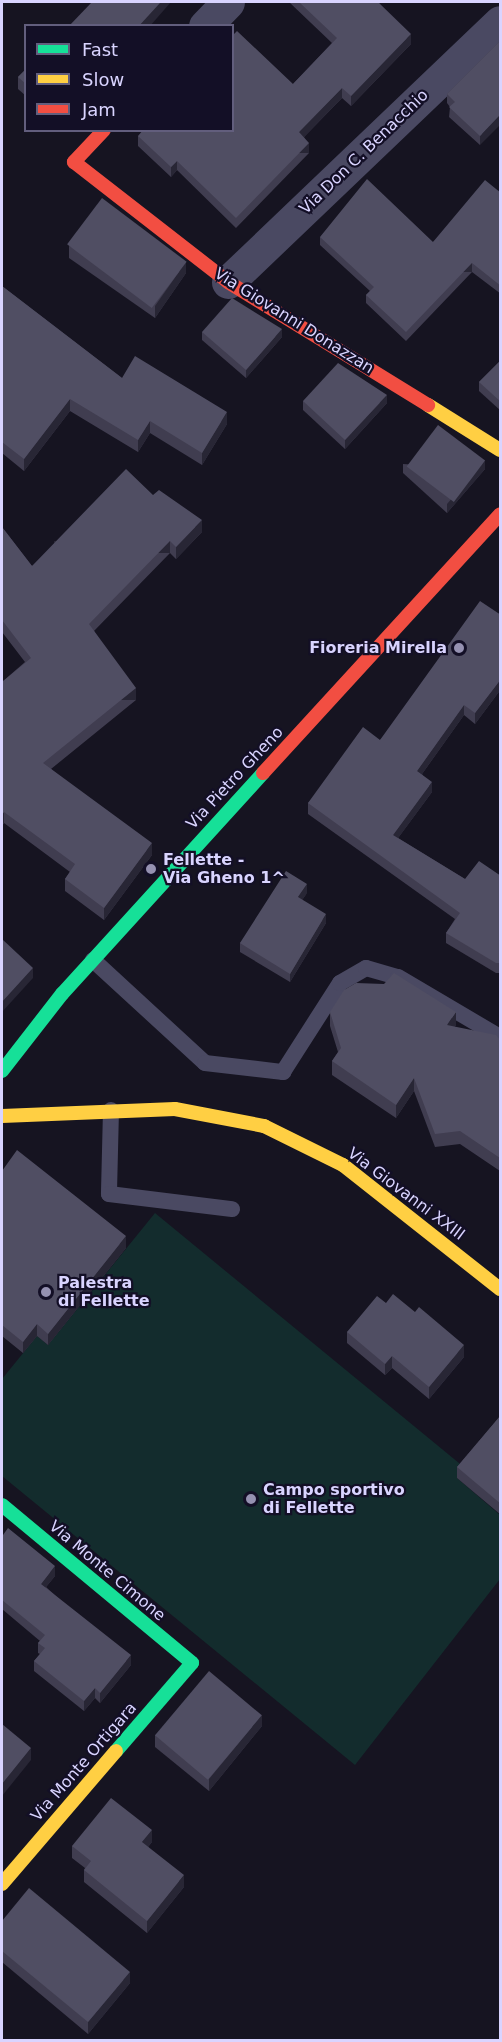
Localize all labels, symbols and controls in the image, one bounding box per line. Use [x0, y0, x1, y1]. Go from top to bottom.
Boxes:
legend [24, 24, 234, 132]
text: Fast [82, 39, 118, 60]
text: Slow [82, 69, 124, 90]
street label: Via Don C. Benacchio [296, 86, 432, 218]
text: Jam [82, 99, 116, 120]
street label: Via Giovanni Donazzan [211, 264, 377, 378]
place label: Fioreria Mirella [309, 638, 447, 658]
marker: Fioreria Mirella [452, 641, 466, 655]
street label: Via Pietro Gheno [183, 723, 287, 833]
place label: Fellette - Via Gheno 1^ [163, 850, 285, 888]
marker: Fellette - Via Gheno 1^ [144, 862, 158, 876]
street label: Via Giovanni XXIII [344, 1144, 468, 1244]
place label: Palestra di Fellette [58, 1273, 150, 1311]
marker: Palestra di Fellette [39, 1285, 53, 1299]
place label: Campo sportivo di Fellette [263, 1480, 405, 1518]
marker: Campo sportivo di Fellette [244, 1492, 258, 1506]
street label: Via Monte Cimone [45, 1517, 169, 1625]
street label: Via Monte Ortigara [27, 1699, 141, 1825]

